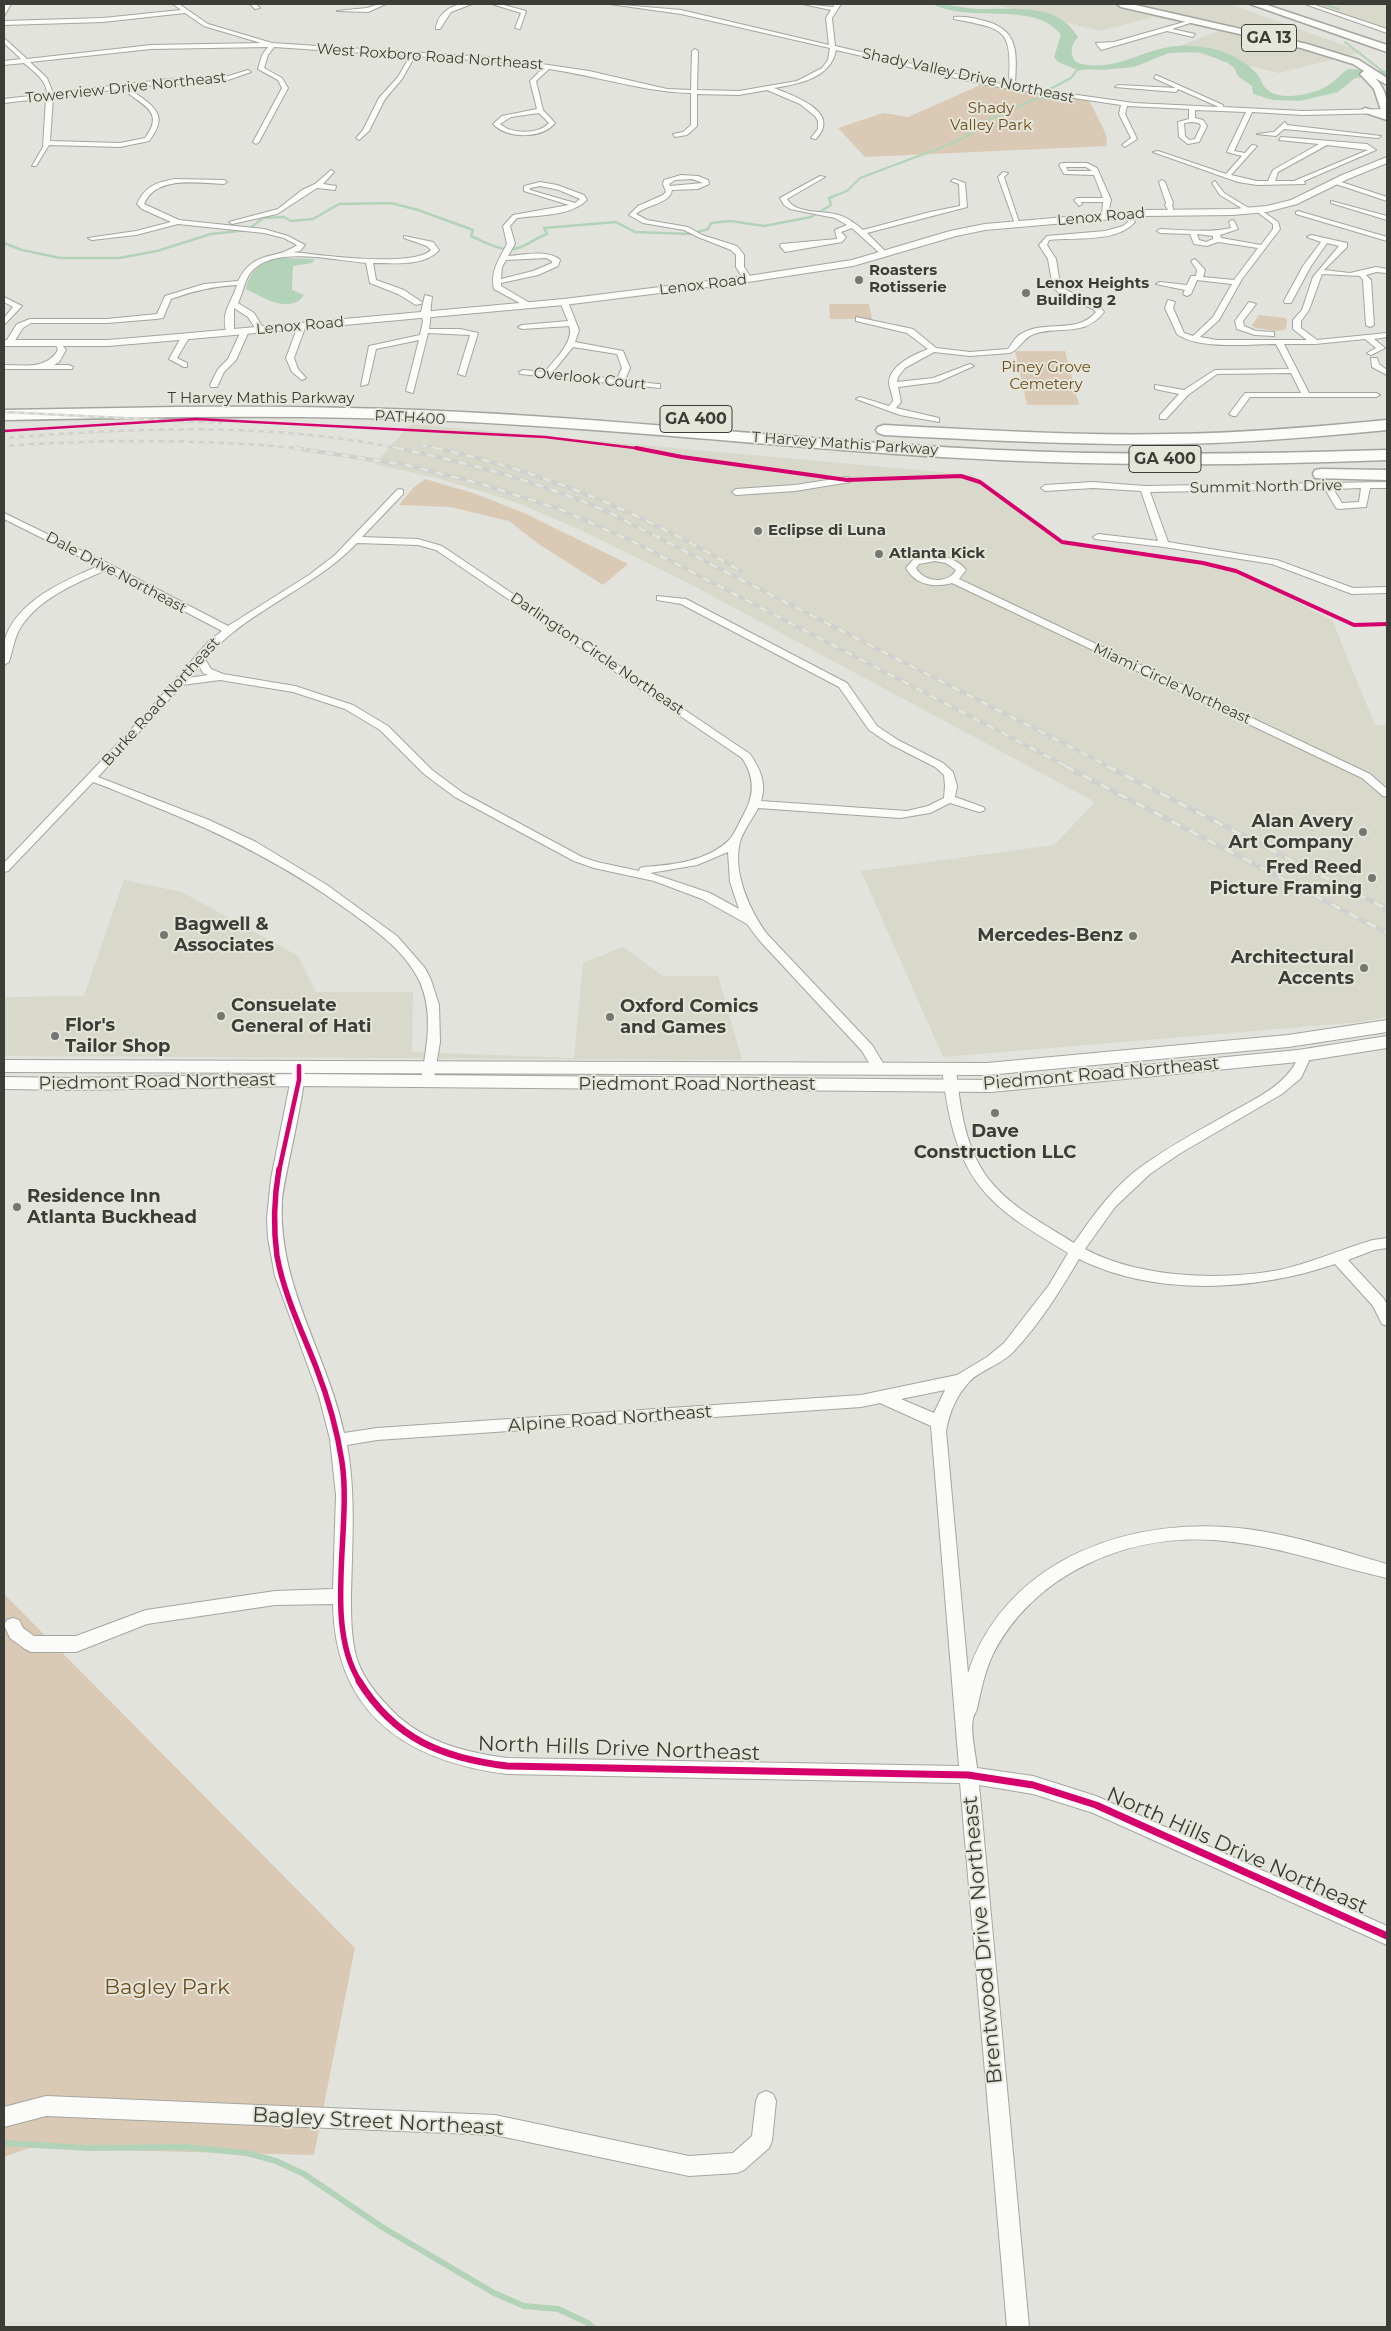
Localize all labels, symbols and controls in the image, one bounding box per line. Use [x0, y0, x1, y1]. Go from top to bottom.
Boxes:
road number: GA 13 [1242, 24, 1296, 52]
street label: West Roxboro Road Northeast [316, 40, 544, 74]
street label: Shady Valley Drive Northeast [860, 45, 1076, 107]
street label: Towerview Drive Northeast [25, 69, 227, 107]
park label: Shady Valley Park [950, 100, 1032, 135]
street label: Lenox Road [1056, 204, 1146, 230]
place label: Roasters Rotisserie [869, 262, 947, 297]
street label: Lenox Road [658, 271, 748, 299]
marker: Roasters Rotisserie [853, 274, 865, 286]
place label: Lenox Heights Building 2 [1036, 275, 1149, 310]
marker: Lenox Heights Building 2 [1020, 287, 1032, 299]
street label: Lenox Road [255, 313, 345, 339]
park label: Piney Grove Cemetery [1001, 359, 1091, 394]
street label: Overlook Court [533, 364, 647, 394]
street label: T Harvey Mathis Parkway [168, 390, 354, 408]
road number: GA 400 [660, 406, 732, 432]
street label: PATH400 [374, 407, 446, 429]
street label: T Harvey Mathis Parkway [751, 429, 939, 459]
road number: GA 400 [1129, 446, 1201, 472]
street label: Summit North Drive [1190, 477, 1342, 497]
place label: Eclipse di Luna [768, 522, 886, 540]
marker: Eclipse di Luna [752, 525, 764, 537]
street label: Dale Drive Northeast [43, 528, 189, 618]
place label: Atlanta Kick [889, 545, 985, 563]
marker: Atlanta Kick [873, 548, 885, 560]
street label: Darlington Circle Northeast [507, 589, 687, 719]
street label: Burke Road Northeast [98, 634, 224, 770]
street label: Miami Circle Northeast [1090, 639, 1254, 729]
place label: Alan Avery Art Company [1228, 811, 1353, 854]
marker: Alan Avery Art Company [1357, 826, 1369, 838]
place label: Fred Reed Picture Framing [1209, 857, 1362, 900]
marker: Fred Reed Picture Framing [1366, 872, 1378, 884]
place label: Bagwell & Associates [174, 914, 274, 956]
place label: Mercedes-Benz [977, 925, 1123, 947]
marker: Bagwell & Associates [158, 929, 170, 941]
marker: Mercedes-Benz [1127, 930, 1139, 942]
place label: Architectural Accents [1231, 947, 1354, 990]
marker: Architectural Accents [1358, 962, 1370, 974]
place label: Consuelate General of Hati [231, 995, 372, 1038]
place label: Oxford Comics and Games [620, 996, 758, 1038]
marker: Consuelate General of Hati [215, 1010, 227, 1022]
marker: Oxford Comics and Games [604, 1011, 616, 1023]
place label: Flor's Tailor Shop [65, 1015, 170, 1058]
marker: Flor's Tailor Shop [49, 1030, 61, 1042]
street label: Piedmont Road Northeast [982, 1053, 1220, 1095]
street label: Piedmont Road Northeast [38, 1069, 276, 1095]
street label: Piedmont Road Northeast [578, 1074, 816, 1096]
marker: Dave Construction LLC [989, 1107, 1001, 1119]
place label: Dave Construction LLC [914, 1121, 1076, 1164]
place label: Residence Inn Atlanta Buckhead [27, 1186, 197, 1228]
marker: Residence Inn Atlanta Buckhead [11, 1201, 23, 1213]
street label: Alpine Road Northeast [507, 1401, 713, 1437]
street label: North Hills Drive Northeast [477, 1731, 761, 1767]
street label: North Hills Drive Northeast [1103, 1782, 1371, 1920]
street label: Brentwood Drive Northeast [958, 1795, 1008, 2085]
park label: Bagley Park [104, 1975, 230, 2001]
street label: Bagley Street Northeast [252, 2103, 504, 2141]

